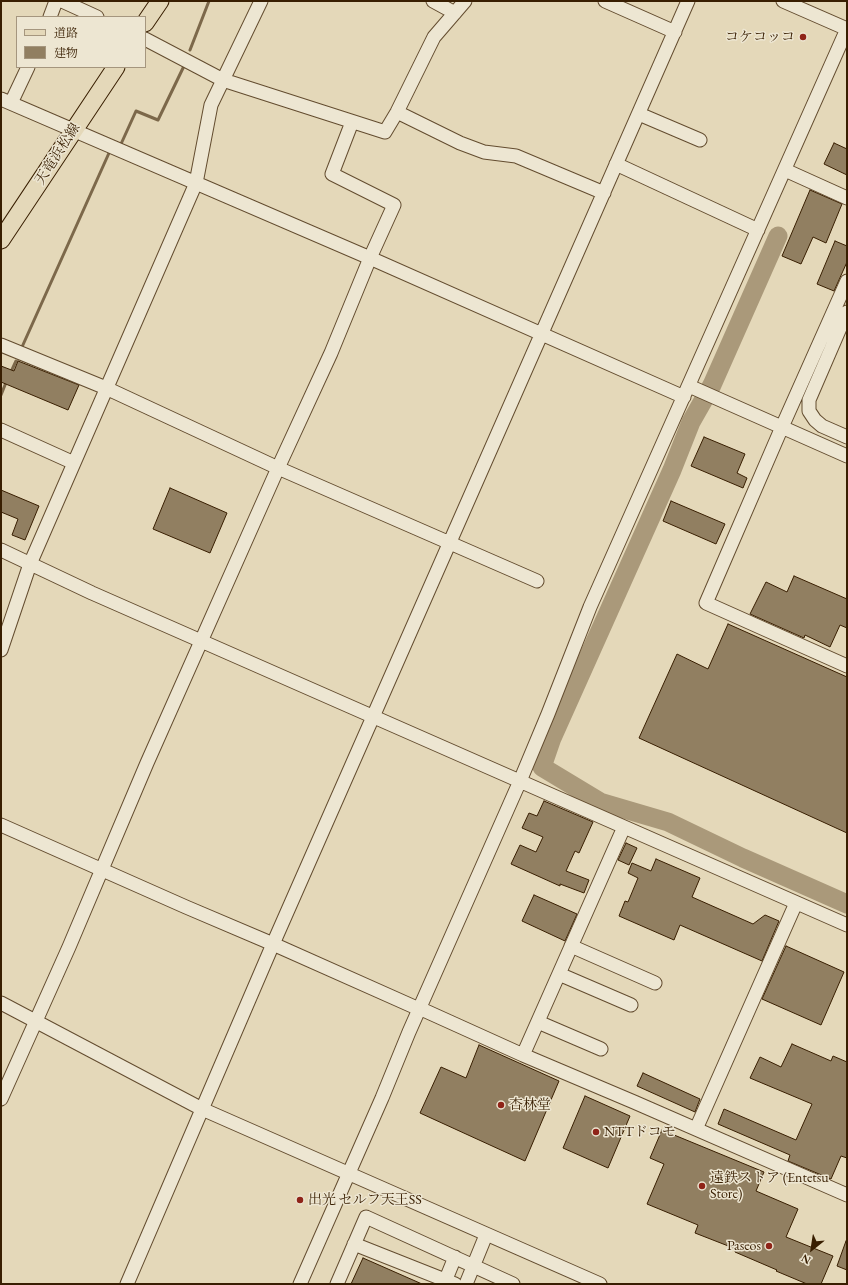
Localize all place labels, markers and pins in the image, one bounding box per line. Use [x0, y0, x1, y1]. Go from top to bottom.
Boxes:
place label: コケコッコ [725, 29, 795, 45]
marker: コケコッコ [798, 32, 808, 42]
place label: 杏林堂 [509, 1097, 551, 1113]
marker: 杏林堂 [496, 1100, 506, 1110]
place label: NTTドコモ [604, 1124, 676, 1140]
marker: NTTドコモ [591, 1127, 601, 1137]
place label: 遠鉄ストア (Entetsu Store) [710, 1170, 829, 1202]
marker: 遠鉄ストア (Entetsu Store) [697, 1181, 707, 1191]
place label: 出光 セルフ天王SS [308, 1192, 422, 1208]
marker: 出光 セルフ天王SS [295, 1195, 305, 1205]
place label: Paseos [727, 1238, 761, 1254]
marker: Paseos [764, 1241, 774, 1251]

